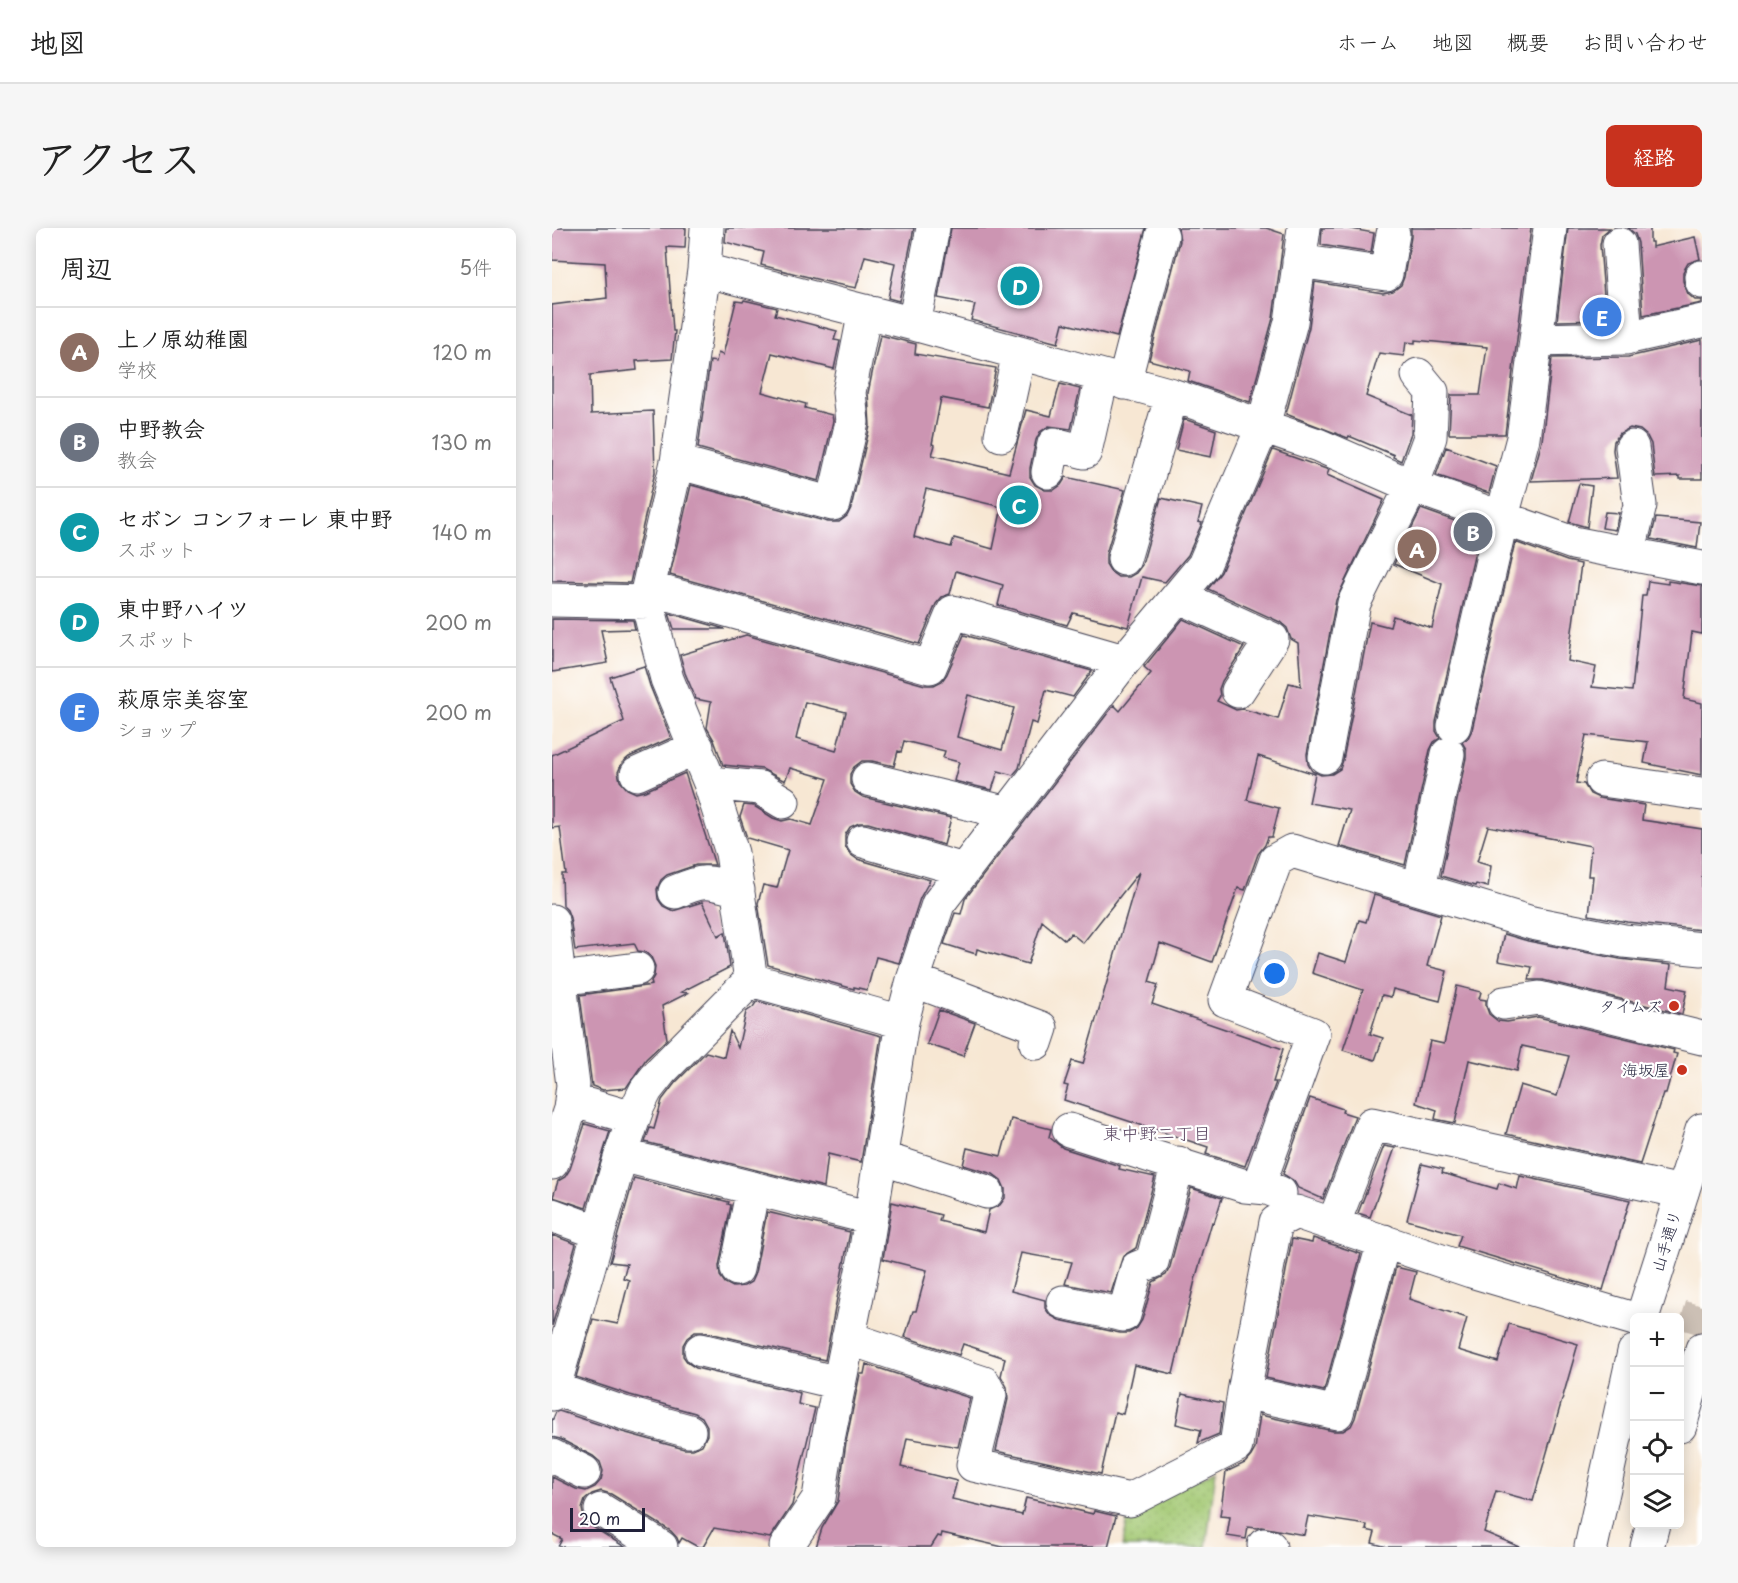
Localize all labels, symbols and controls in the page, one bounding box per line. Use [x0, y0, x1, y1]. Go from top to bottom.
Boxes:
text: 地図 [30, 20, 86, 63]
text: ホーム [1337, 25, 1399, 57]
text: 地図 [1432, 25, 1474, 57]
text: 概要 [1507, 25, 1549, 57]
text: お問い合わせ [1582, 25, 1708, 57]
text: アクセス [36, 125, 201, 188]
button: 経路 [1606, 125, 1702, 187]
text: 周辺 [60, 248, 112, 287]
text: 5件 [459, 252, 492, 282]
pin: D [1000, 264, 1040, 308]
pin: E [1582, 294, 1622, 340]
text: 上ノ原幼稚園 [117, 321, 249, 354]
text: A [72, 337, 87, 367]
text: 120 m [433, 337, 492, 367]
text: 学校 [117, 354, 157, 384]
text: 中野教会 [117, 411, 205, 444]
text: B [73, 427, 86, 457]
text: 130 m [432, 427, 492, 457]
text: 教会 [117, 444, 157, 474]
pin: C [1000, 482, 1038, 528]
text: セボン コンフォーレ 東中野 [117, 501, 393, 534]
pin: B [1454, 510, 1492, 554]
text: C [72, 517, 87, 547]
text: 140 m [432, 517, 492, 547]
pin: A [1398, 526, 1436, 572]
text: スポット [117, 534, 197, 564]
text: 東中野ハイツ [117, 591, 249, 624]
text: D [72, 607, 87, 637]
text: 200 m [425, 607, 492, 637]
text: スポット [117, 624, 197, 654]
text: 萩原宗美容室 [117, 681, 249, 714]
text: E [73, 697, 86, 727]
text: 200 m [425, 697, 492, 727]
text: ショップ [117, 714, 196, 744]
your location [1260, 959, 1289, 988]
place label: タイムズ [1599, 993, 1662, 1017]
marker: タイムズ [1667, 999, 1681, 1013]
place label: 海坂屋 [1622, 1057, 1670, 1081]
marker: 海坂屋 [1675, 1063, 1689, 1077]
district label: 東中野二丁目 [1103, 1119, 1211, 1146]
street label: 山手通り [1644, 1207, 1686, 1275]
map controls [1630, 1313, 1684, 1529]
button: + [1630, 1313, 1684, 1367]
button: − [1630, 1367, 1684, 1421]
button: locate [1630, 1421, 1684, 1475]
button: layers [1630, 1475, 1684, 1529]
scale bar [570, 1505, 645, 1532]
text: 20 m [579, 1506, 620, 1530]

